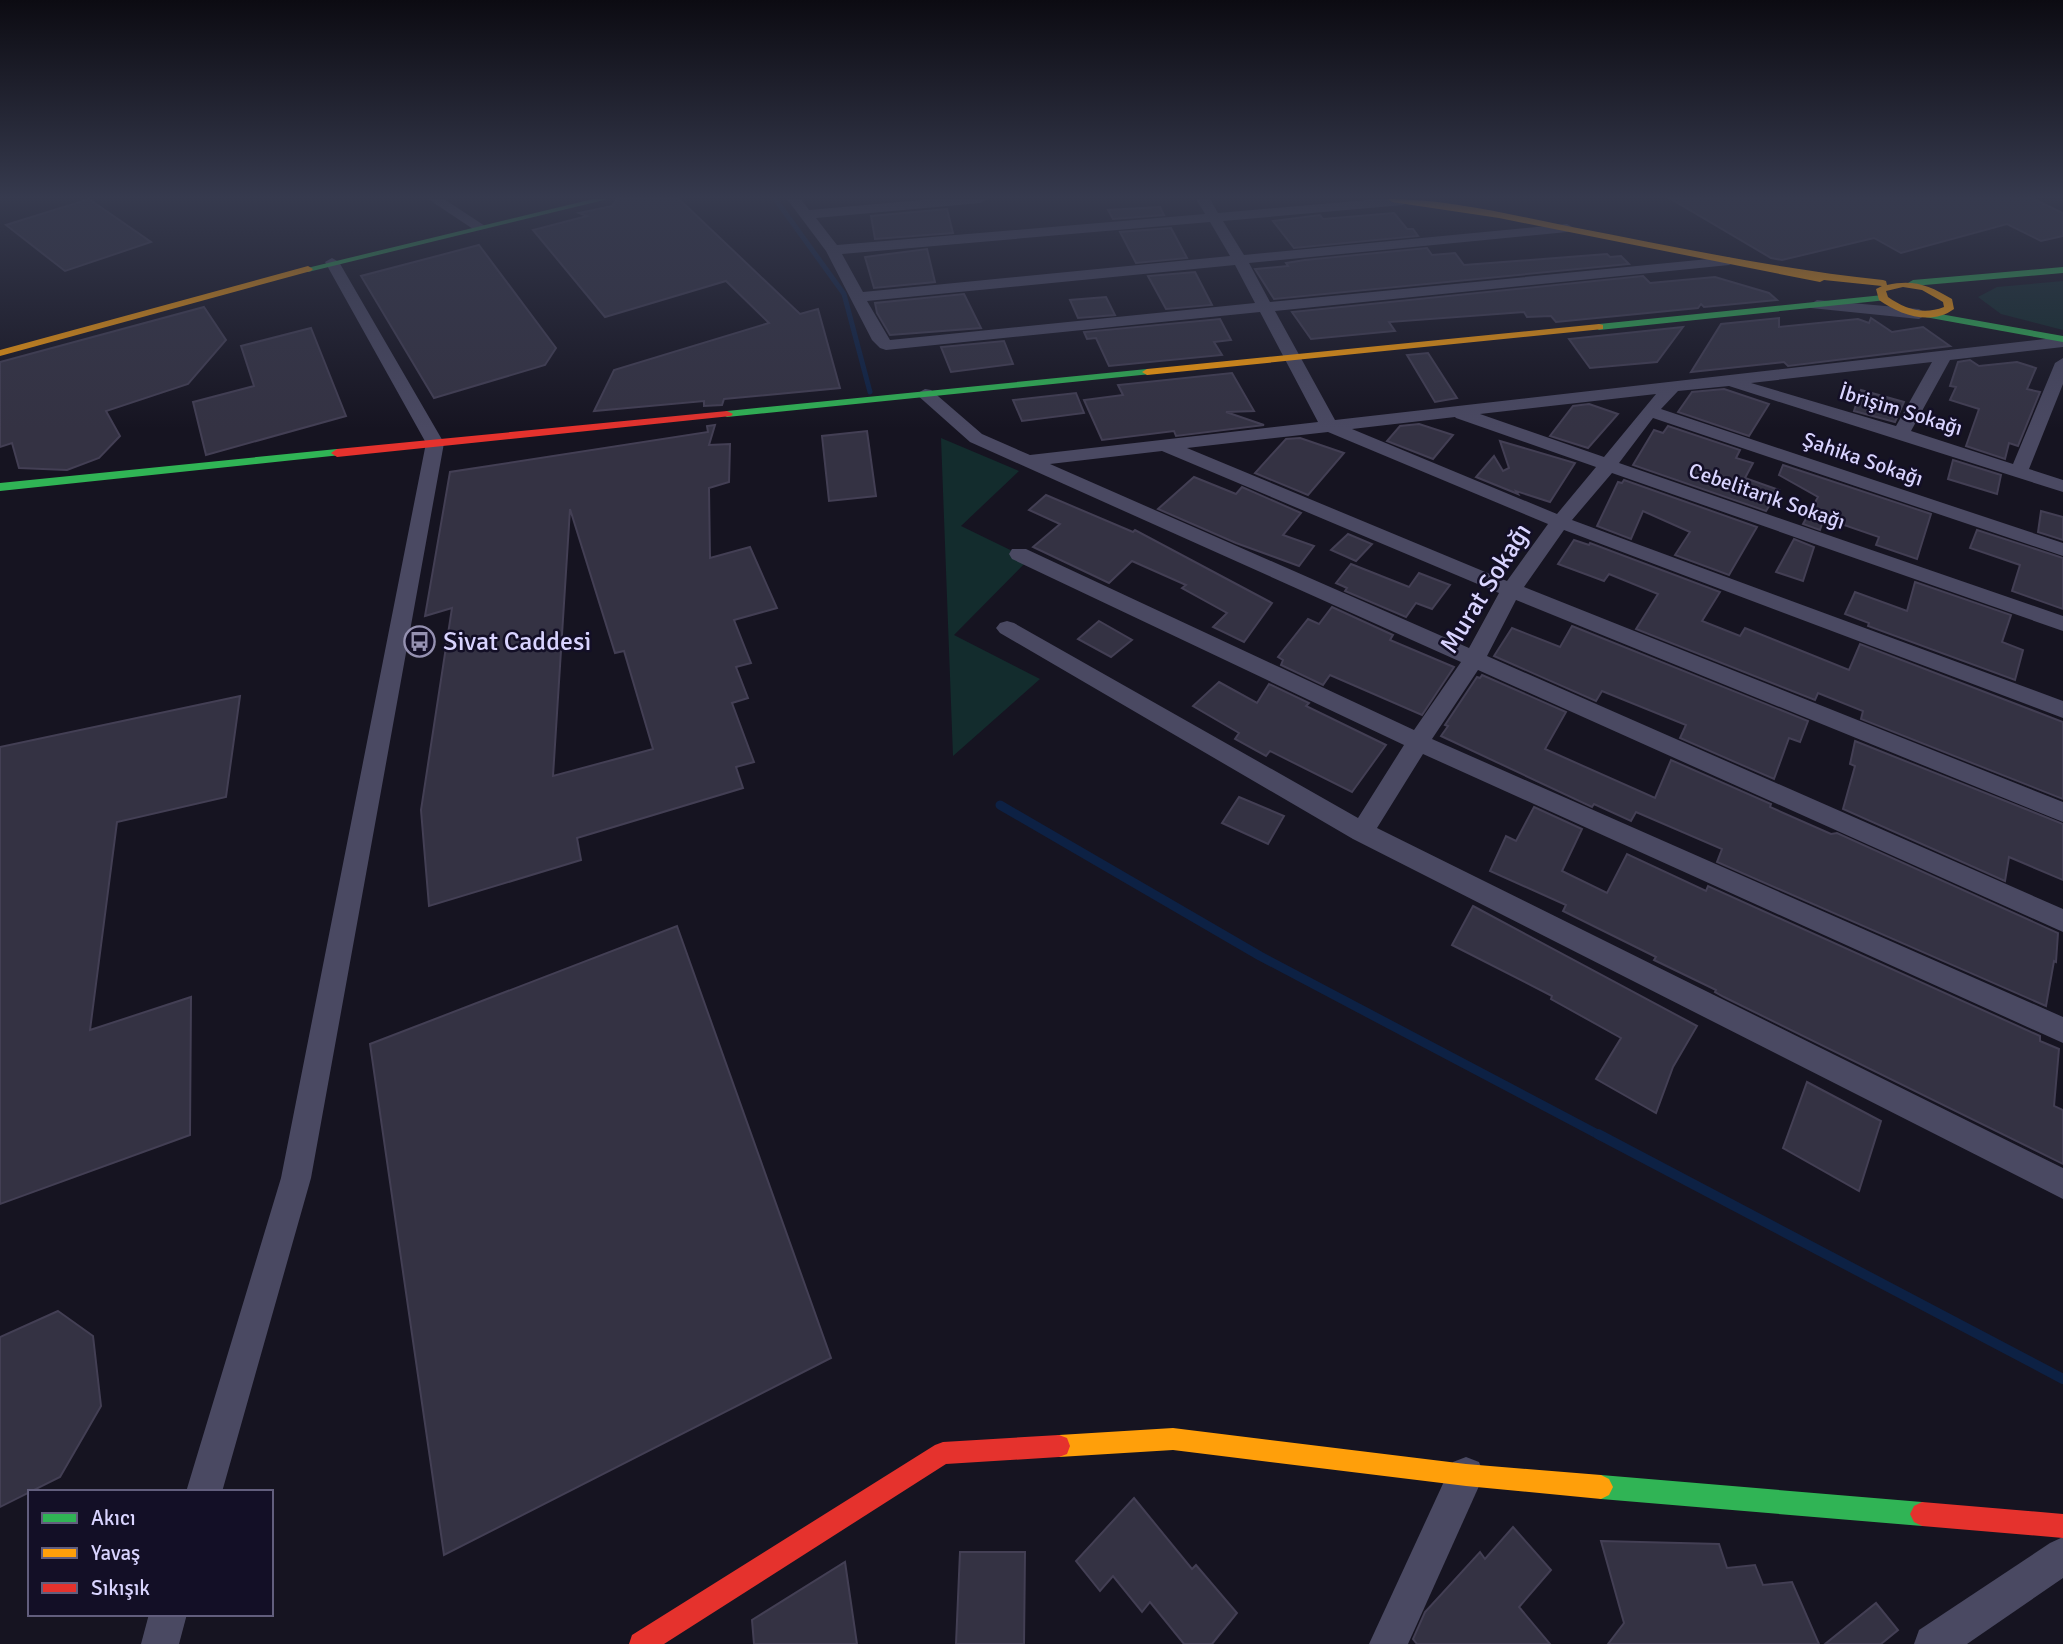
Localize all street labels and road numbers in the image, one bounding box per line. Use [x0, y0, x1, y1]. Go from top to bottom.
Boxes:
street label: İbrişim Sokağı [1836, 379, 1966, 441]
street label: Şahika Sokağı [1799, 426, 1927, 492]
street label: Cebelitarık Sokağı [1685, 457, 1849, 535]
street label: Murat Sokağı [1433, 518, 1538, 659]

